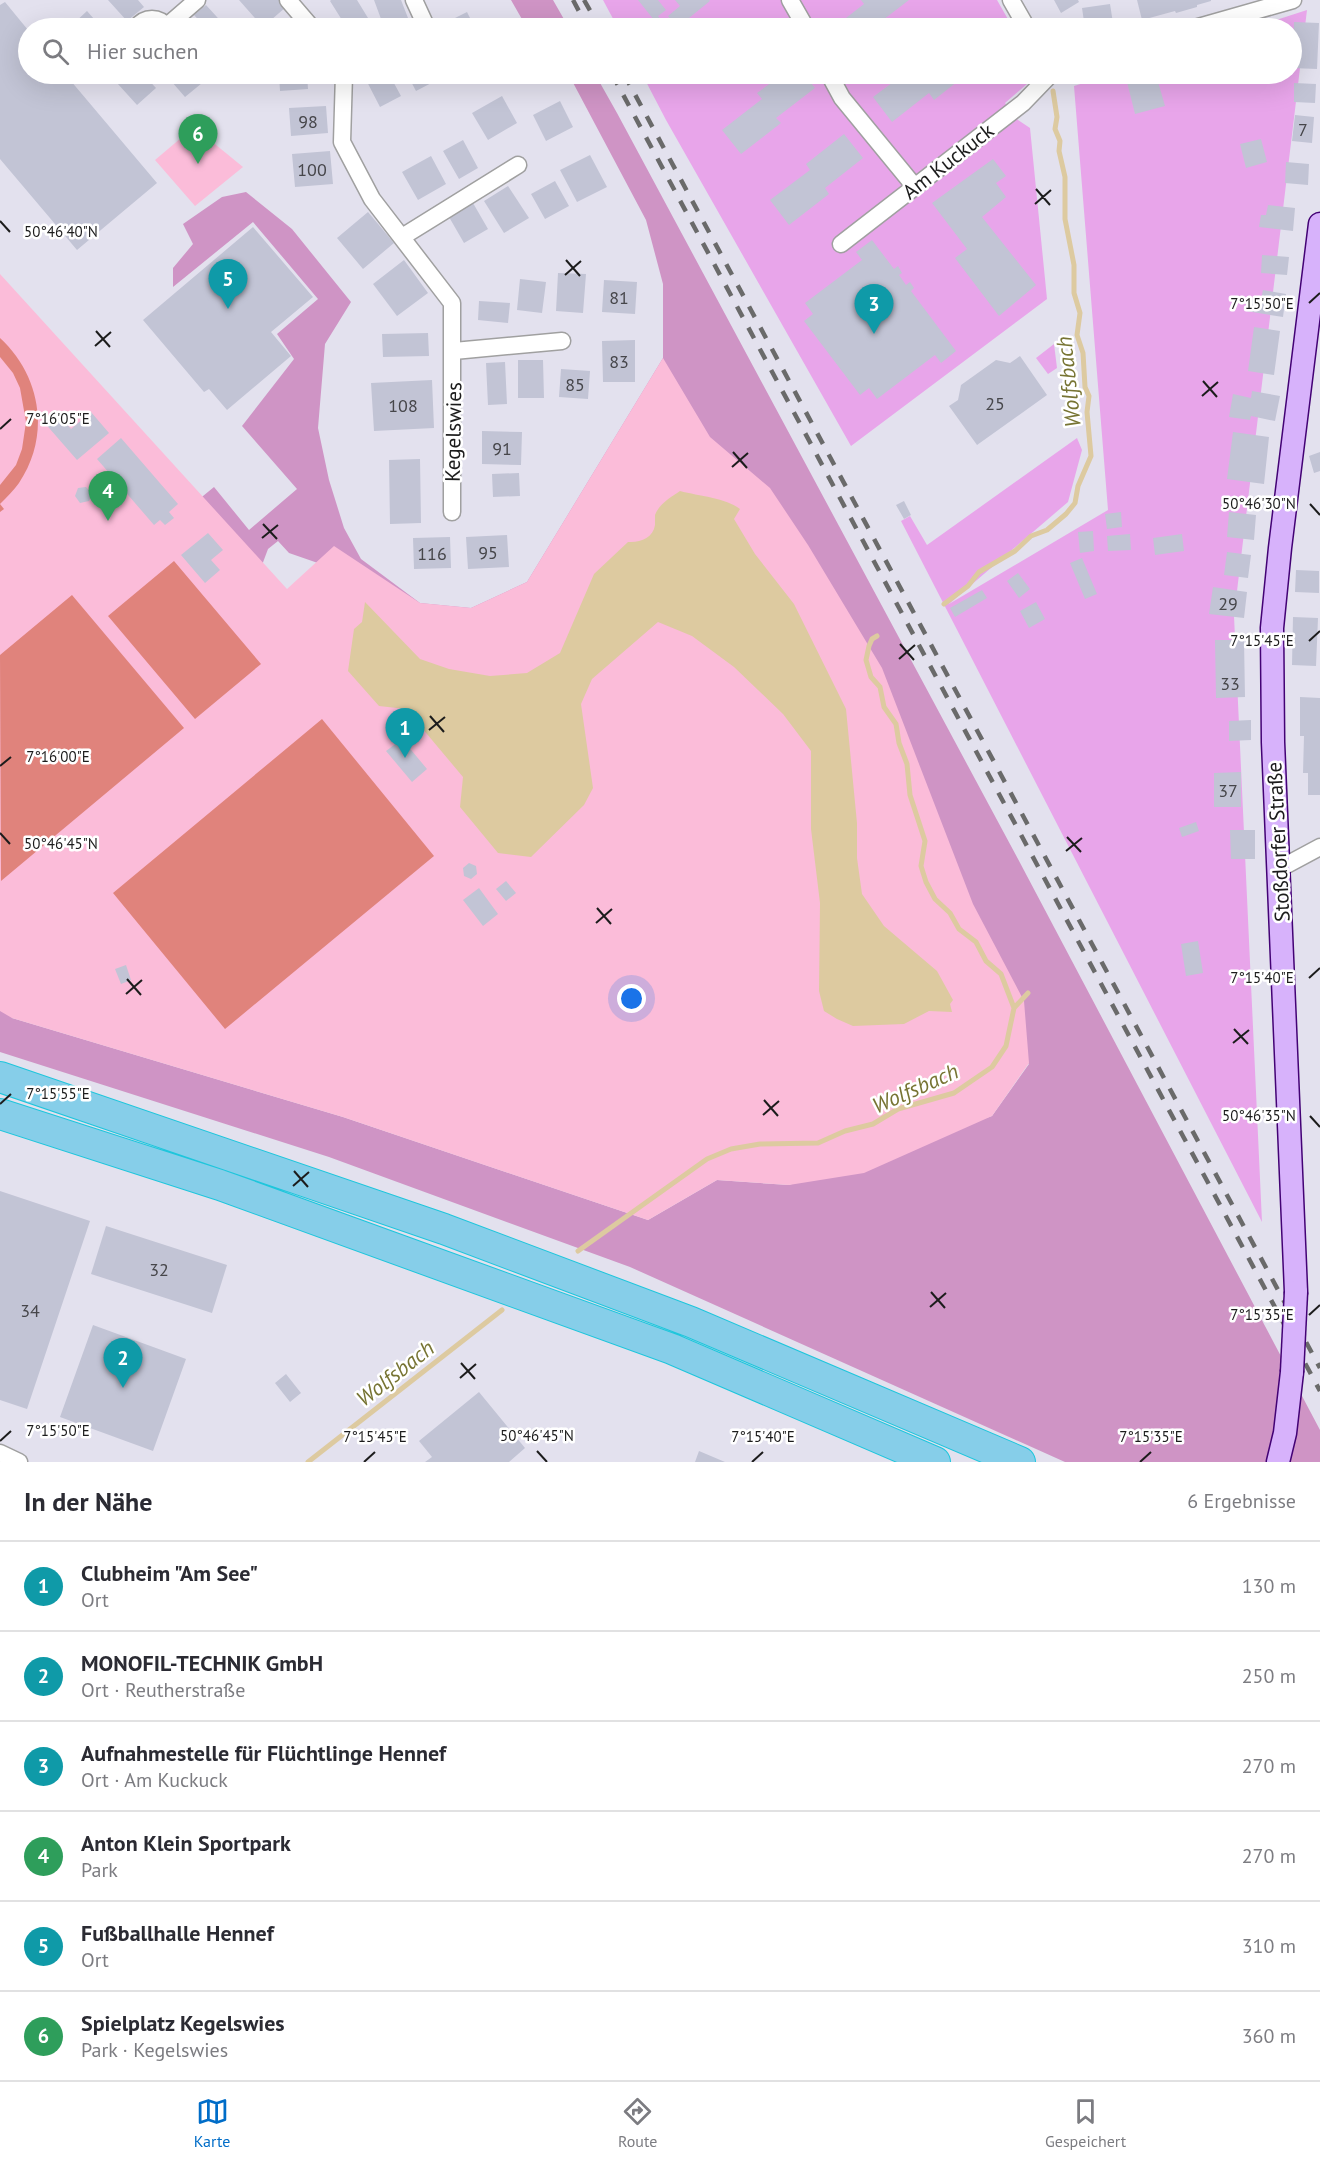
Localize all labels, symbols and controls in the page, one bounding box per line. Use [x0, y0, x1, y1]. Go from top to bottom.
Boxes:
search box [18, 18, 1302, 84]
icon: search [39, 35, 72, 68]
text: Hier suchen [87, 37, 199, 65]
house number: 98 [298, 110, 318, 133]
pin: 6 [178, 114, 218, 164]
street label: Am Kuckuck [897, 117, 999, 205]
house number: 7 [1298, 118, 1308, 141]
house number: 100 [297, 158, 327, 181]
text: 50°46'40"N [24, 222, 98, 241]
pin: 5 [208, 260, 248, 309]
pin: 3 [854, 284, 894, 334]
house number: 81 [609, 286, 629, 309]
text: 7°15'50"E [1230, 294, 1294, 313]
water label: Wolfsbach [1049, 335, 1087, 429]
house number: 83 [609, 350, 629, 373]
house number: 85 [565, 373, 585, 396]
street label: Kegelswies [439, 382, 467, 482]
house number: 25 [985, 392, 1005, 415]
house number: 108 [388, 394, 418, 417]
text: 7°16'05"E [26, 409, 90, 428]
house number: 91 [492, 437, 512, 460]
pin: 4 [88, 472, 128, 521]
text: 50°46'30"N [1222, 494, 1296, 513]
house number: 95 [478, 541, 498, 564]
house number: 116 [417, 542, 447, 565]
house number: 29 [1218, 592, 1238, 615]
text: 7°15'45"E [1230, 631, 1294, 650]
house number: 33 [1220, 672, 1240, 695]
pin: 1 [386, 708, 424, 758]
text: 7°16'00"E [26, 747, 90, 766]
street label: Stoßdorfer Straße [1260, 761, 1296, 923]
house number: 37 [1218, 779, 1238, 802]
text: 50°46'45"N [24, 834, 98, 853]
text: 7°15'40"E [1230, 968, 1294, 987]
your location [617, 984, 646, 1013]
water label: Wolfsbach [867, 1057, 963, 1119]
text: 7°15'55"E [26, 1084, 90, 1103]
text: 50°46'35"N [1222, 1106, 1296, 1125]
house number: 32 [149, 1258, 169, 1281]
house number: 34 [20, 1299, 40, 1322]
text: 7°15'35"E [1230, 1305, 1294, 1324]
water label: Wolfsbach [350, 1334, 440, 1412]
pin: 2 [104, 1338, 142, 1388]
text: 7°15'50"E [26, 1421, 90, 1440]
text: 50°46'45"N [500, 1426, 574, 1445]
text: 7°15'45"E [343, 1427, 407, 1446]
text: 7°15'40"E [731, 1427, 795, 1446]
text: 7°15'35"E [1119, 1427, 1183, 1446]
text: In der Nähe [24, 1485, 152, 1518]
text: 6 Ergebnisse [1187, 1488, 1296, 1514]
text: Clubheim "Am See" [81, 1559, 258, 1587]
text: 1 [38, 1573, 49, 1599]
text: 130 m [1242, 1573, 1296, 1599]
text: Ort [81, 1587, 109, 1613]
text: MONOFIL-TECHNIK GmbH [81, 1649, 323, 1677]
text: 2 [38, 1663, 49, 1689]
text: 250 m [1242, 1663, 1296, 1689]
text: Ort · Reutherstraße [81, 1677, 245, 1703]
text: Aufnahmestelle für Flüchtlinge Hennef [81, 1739, 446, 1767]
text: 3 [38, 1753, 49, 1779]
text: 270 m [1242, 1753, 1296, 1779]
text: Ort · Am Kuckuck [81, 1767, 228, 1793]
text: Anton Klein Sportpark [81, 1829, 291, 1857]
text: 4 [38, 1843, 49, 1869]
text: 270 m [1242, 1843, 1296, 1869]
text: Park [81, 1857, 118, 1883]
text: Fußballhalle Hennef [81, 1919, 274, 1947]
text: 5 [38, 1933, 49, 1959]
text: 310 m [1242, 1933, 1296, 1959]
text: Ort [81, 1947, 109, 1973]
text: Spielplatz Kegelswies [81, 2009, 285, 2037]
text: 6 [38, 2023, 49, 2049]
text: 360 m [1242, 2023, 1296, 2049]
text: Park · Kegelswies [81, 2037, 228, 2063]
tab: Karte [194, 2095, 230, 2151]
tab: Route [618, 2095, 657, 2151]
tab: Gespeichert [1045, 2095, 1126, 2151]

